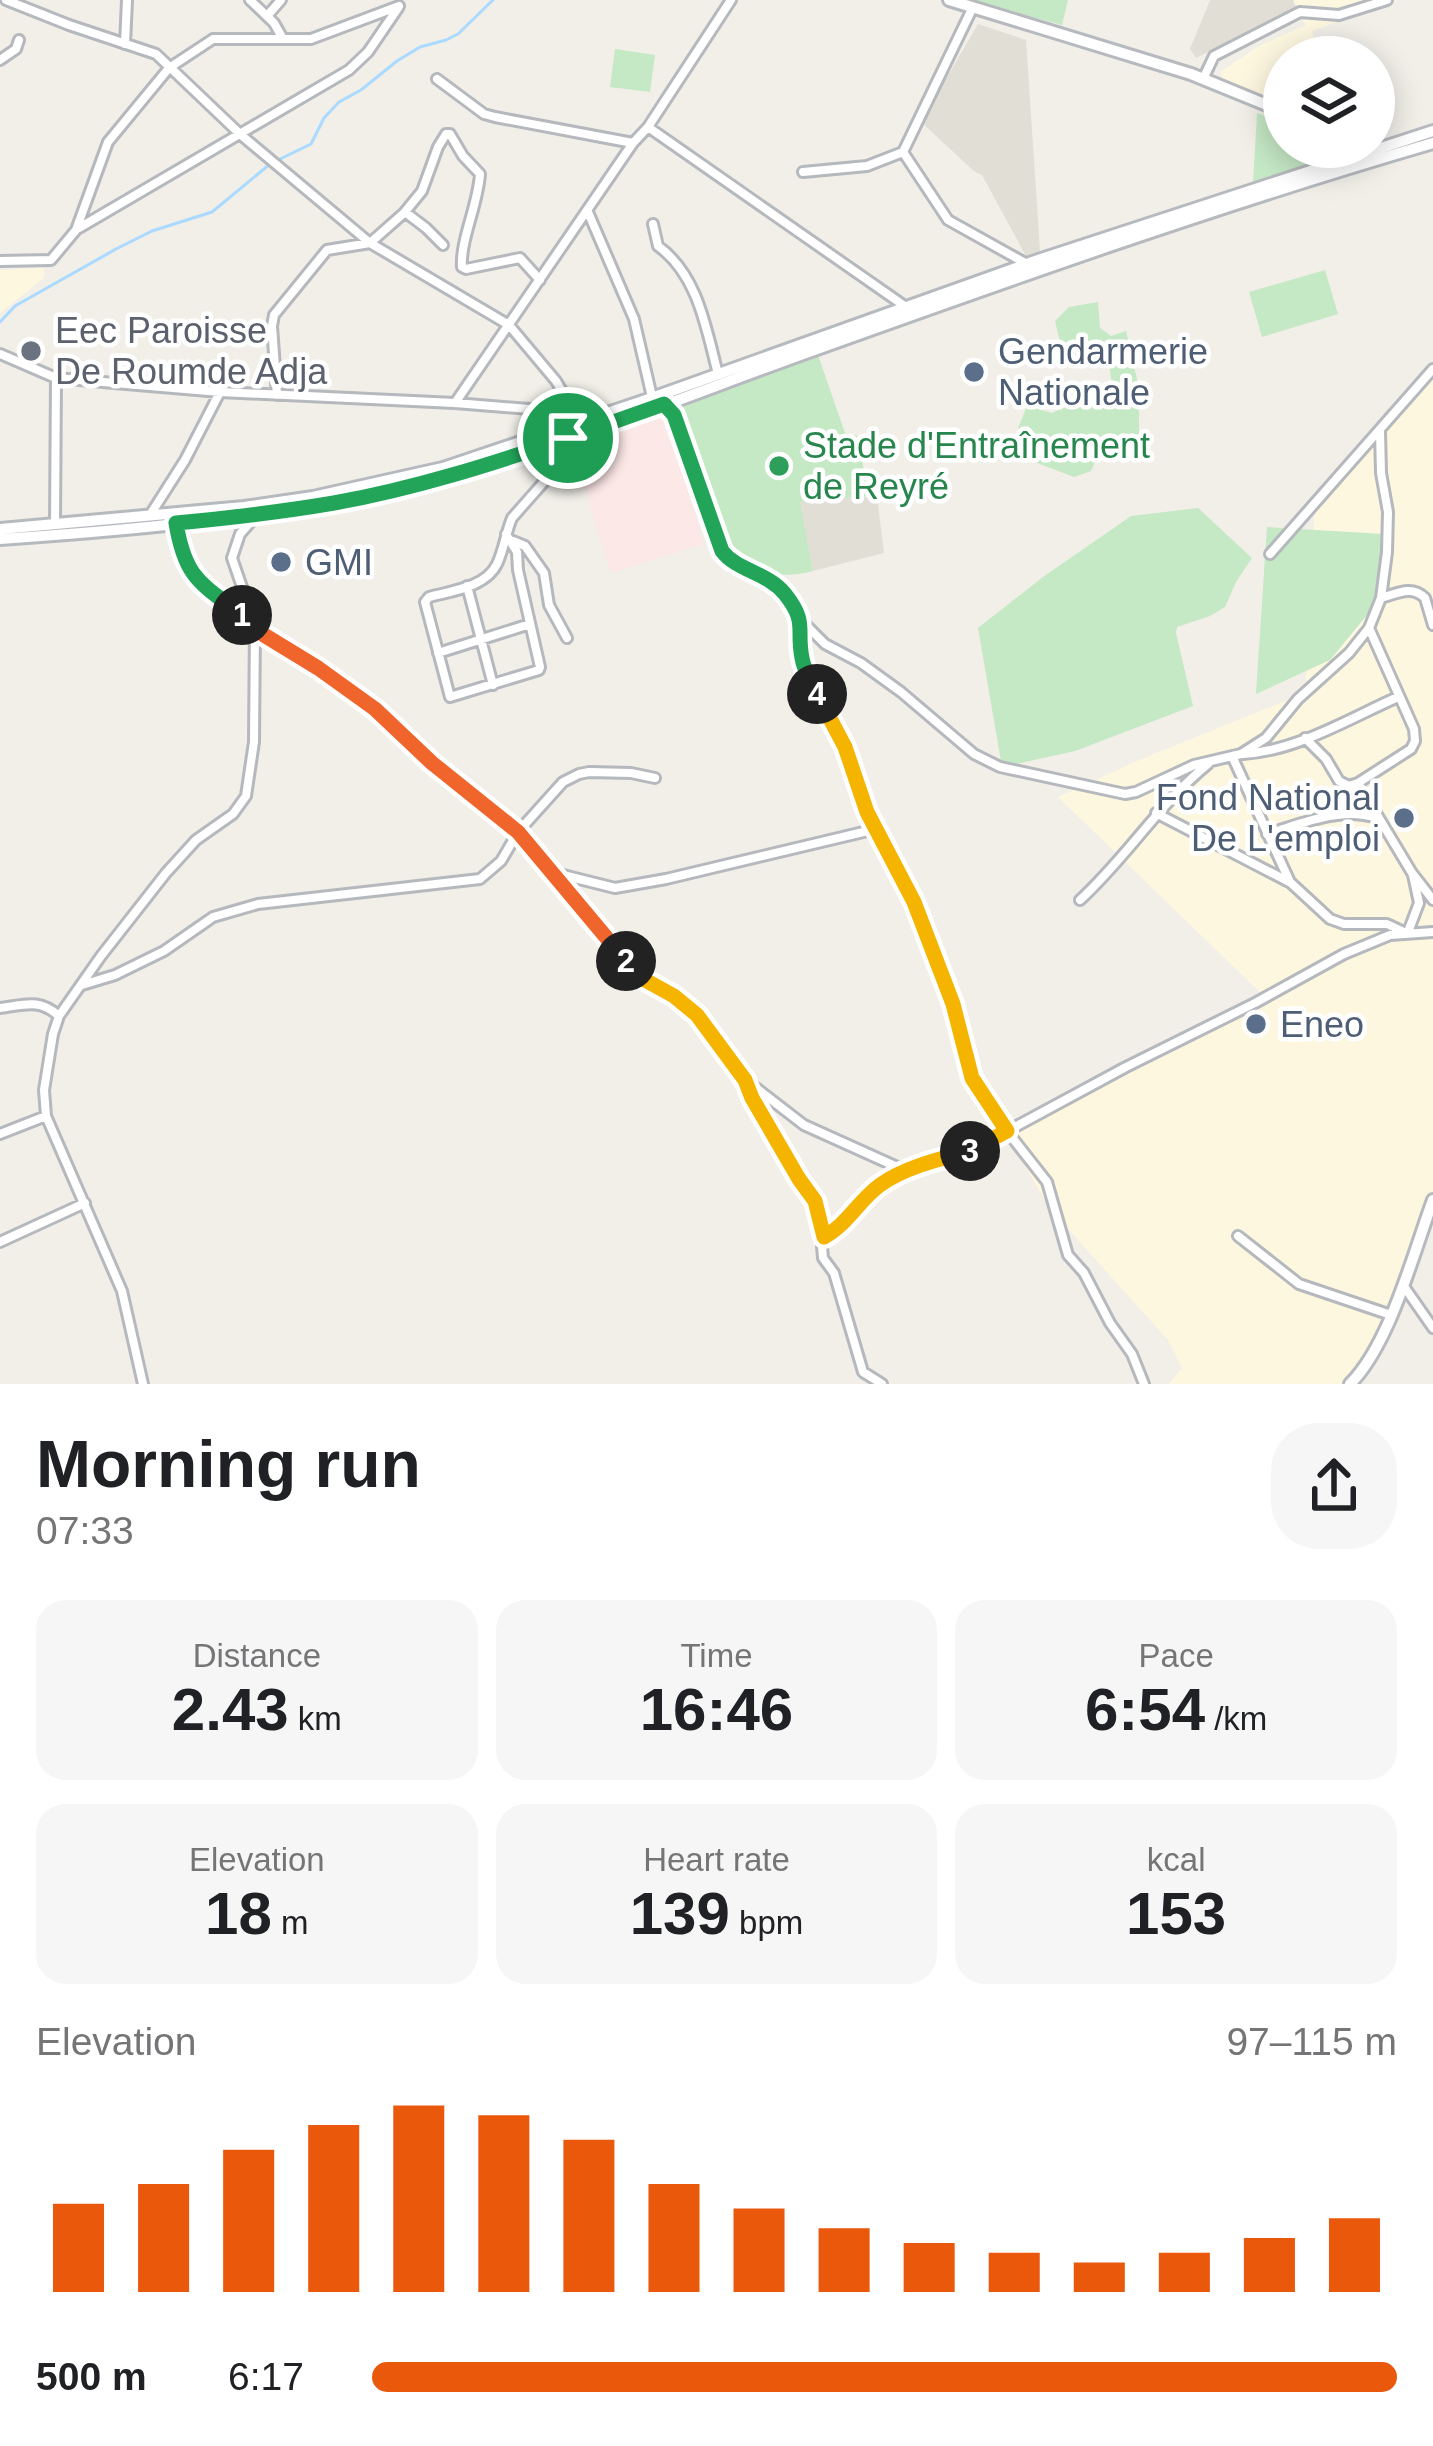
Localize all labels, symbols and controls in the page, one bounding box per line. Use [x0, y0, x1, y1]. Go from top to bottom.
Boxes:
map controls [1263, 36, 1395, 168]
button: layers [1263, 36, 1395, 168]
place label: Eec Paroisse De Roumde Adja [55, 310, 328, 392]
place label: Gendarmerie Nationale [998, 331, 1208, 413]
marker: Eec Paroisse De Roumde Adja [18, 338, 44, 364]
marker: Gendarmerie Nationale [961, 359, 987, 385]
pin [517, 387, 619, 489]
icon: arrive [535, 405, 601, 471]
place label: Stade d'Entraînement de Reyré [803, 425, 1150, 507]
marker: Stade d'Entraînement de Reyré [766, 453, 792, 479]
place label: GMI [305, 542, 373, 583]
marker: GMI [268, 549, 294, 575]
pin: 1 [212, 585, 272, 645]
text: 1 [233, 596, 251, 633]
pin: 4 [787, 664, 847, 724]
text: 4 [808, 675, 826, 712]
place label: Fond National De L'emploi [1156, 777, 1380, 859]
marker: Fond National De L'emploi [1391, 805, 1417, 831]
pin: 2 [596, 931, 656, 991]
text: 2 [617, 942, 635, 979]
place label: Eneo [1280, 1004, 1364, 1045]
marker: Eneo [1243, 1011, 1269, 1037]
pin: 3 [940, 1121, 1000, 1181]
text: 3 [961, 1132, 979, 1169]
button: share [1271, 1423, 1397, 1549]
text: Morning run [36, 1427, 421, 1501]
text: 07:33 [36, 1509, 134, 1552]
text: Distance [193, 1637, 321, 1674]
text: Time [680, 1637, 753, 1674]
text: Pace [1139, 1637, 1214, 1674]
text: 2.43 [172, 1676, 289, 1743]
text: 16:46 [640, 1676, 793, 1743]
text: 6:54 [1085, 1676, 1205, 1743]
text: km [289, 1700, 342, 1737]
text: /km [1205, 1700, 1267, 1737]
text: Elevation [189, 1841, 325, 1878]
text: Heart rate [643, 1841, 790, 1878]
text: kcal [1147, 1841, 1206, 1878]
text: 18 [205, 1880, 272, 1947]
text: 139 [630, 1880, 730, 1947]
text: 153 [1126, 1880, 1226, 1947]
text: m [272, 1904, 309, 1941]
text: bpm [730, 1904, 803, 1941]
text: Elevation [36, 2020, 196, 2063]
text: 97–115 m [1226, 2020, 1397, 2063]
text: 500 m [36, 2355, 147, 2398]
text: 6:17 [228, 2355, 304, 2398]

